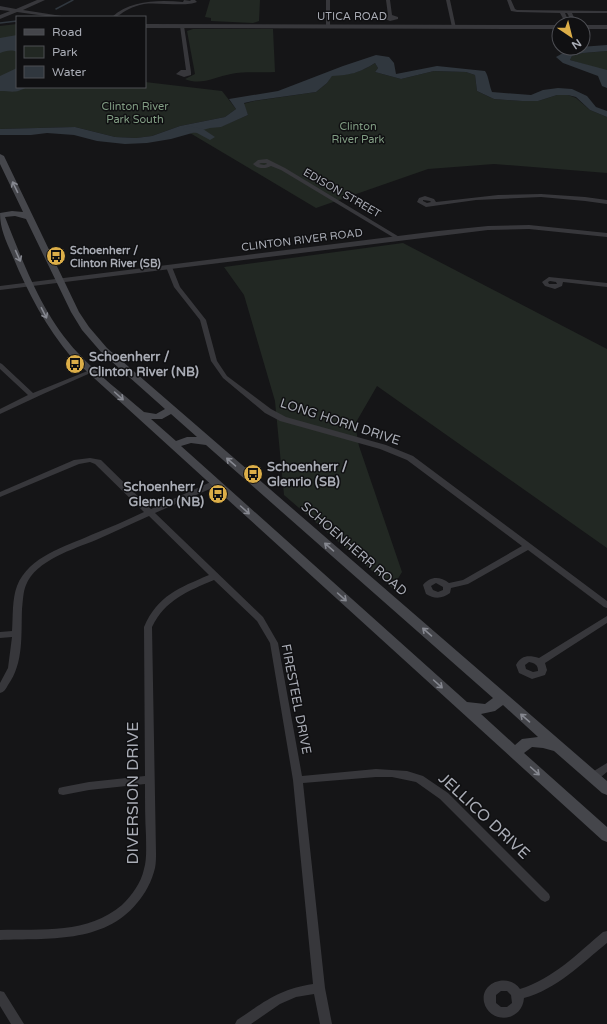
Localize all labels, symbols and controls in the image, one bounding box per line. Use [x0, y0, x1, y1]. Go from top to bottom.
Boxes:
street label: UTICA ROAD [317, 10, 387, 23]
legend [16, 16, 146, 88]
north arrow [551, 16, 591, 56]
text: Road [52, 25, 82, 39]
text: N [569, 36, 584, 52]
text: Park [52, 45, 78, 59]
text: Water [52, 65, 87, 79]
park label: Clinton River Park South [102, 100, 169, 126]
park label: Clinton River Park [331, 120, 385, 146]
street label: EDISON STREET [301, 166, 383, 221]
one-way arrow [11, 182, 18, 194]
street label: CLINTON RIVER ROAD [240, 226, 364, 254]
place label: Schoenherr / Clinton River (SB) [70, 244, 161, 270]
bus stop icon: Schoenherr / Clinton River (SB) [45, 245, 67, 267]
one-way arrow [14, 250, 22, 262]
one-way arrow [41, 307, 48, 319]
place label: Schoenherr / Clinton River (NB) [89, 349, 199, 380]
bus stop icon: Schoenherr / Clinton River (NB) [64, 353, 86, 375]
one-way arrow [114, 392, 124, 401]
street label: LONG HORN DRIVE [278, 395, 402, 449]
one-way arrow [225, 457, 236, 466]
place label: Schoenherr / Glenrio (SB) [267, 459, 348, 490]
bus stop icon: Schoenherr / Glenrio (SB) [242, 463, 264, 485]
place label: Schoenherr / Glenrio (NB) [124, 479, 204, 510]
bus stop icon: Schoenherr / Glenrio (NB) [207, 483, 229, 505]
street label: SCHOENHERR ROAD [298, 499, 410, 600]
one-way arrow [240, 505, 250, 515]
one-way arrow [324, 542, 334, 551]
one-way arrow [337, 592, 347, 602]
one-way arrow [421, 628, 432, 637]
street label: FIRESTEEL DRIVE [277, 642, 315, 756]
one-way arrow [433, 680, 443, 689]
one-way arrow [519, 713, 530, 722]
street label: DIVERSION DRIVE [123, 722, 143, 864]
one-way arrow [529, 767, 540, 776]
street label: JELLICO DRIVE [434, 768, 534, 864]

